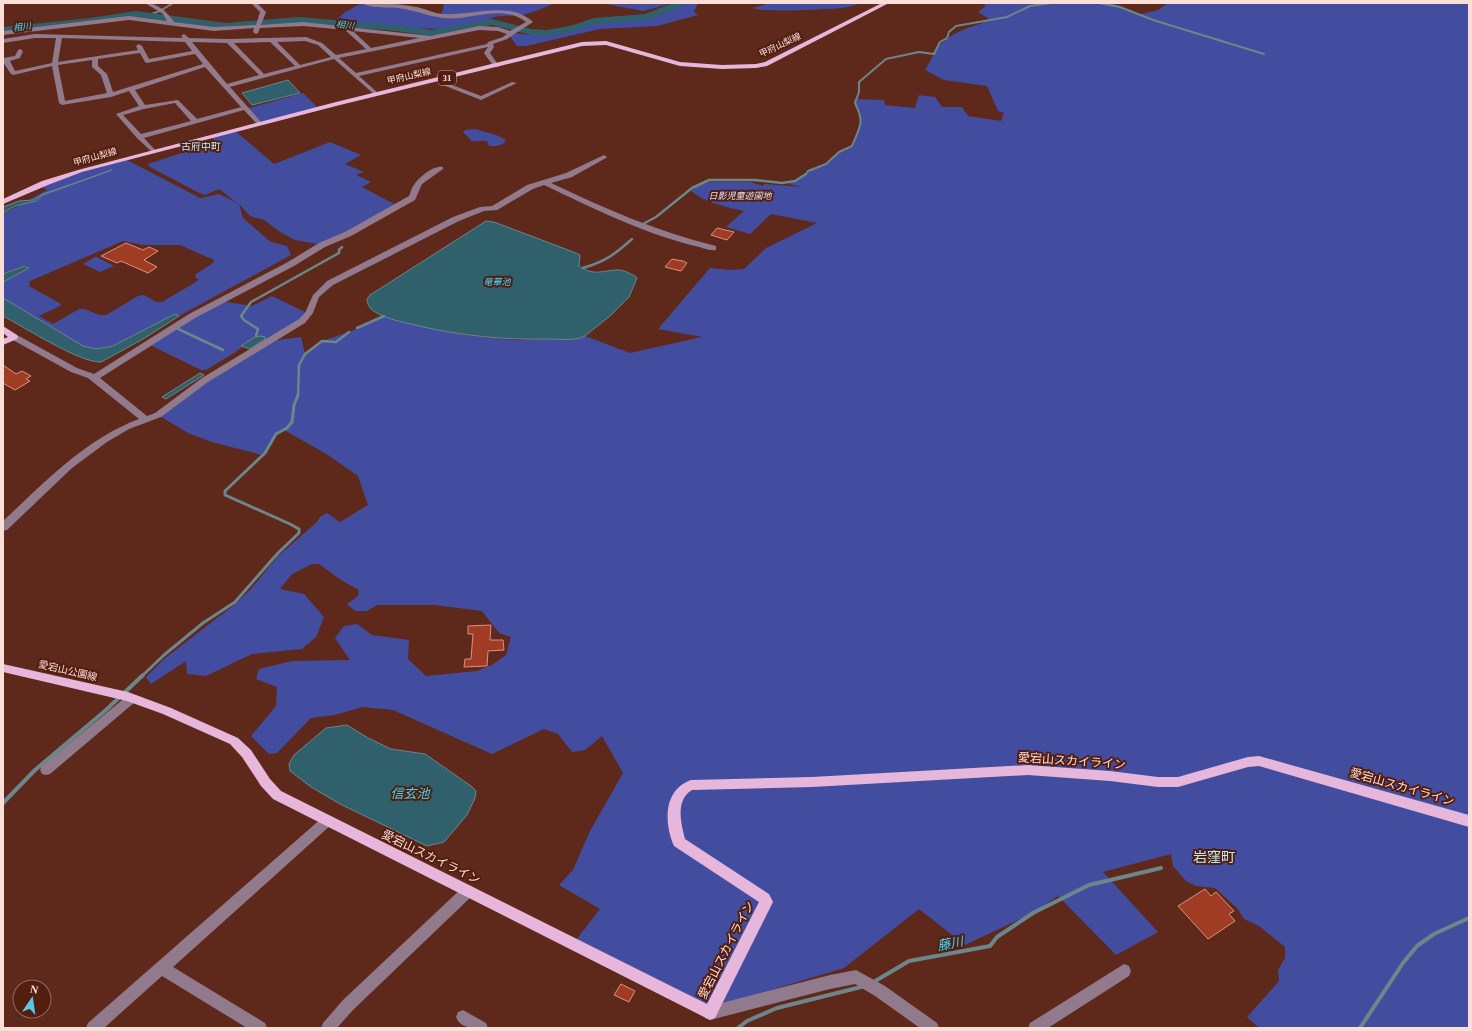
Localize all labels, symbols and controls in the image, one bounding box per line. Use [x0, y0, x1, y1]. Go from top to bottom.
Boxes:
water label: 相川 [336, 19, 355, 31]
water label: 相川 [12, 21, 33, 33]
street label: 甲府山梨線 [757, 31, 803, 59]
street label: 甲府山梨線 [386, 66, 433, 86]
road number: 31 [438, 71, 456, 85]
district label: 古府中町 [181, 141, 221, 152]
street label: 甲府山梨線 [72, 146, 119, 168]
park label: 日影児童遊園地 [708, 191, 772, 201]
water label: 竜華池 [483, 277, 511, 287]
street label: 愛宕山公園線 [37, 658, 98, 683]
street label: 愛宕山スカイライン [1018, 750, 1126, 772]
street label: 愛宕山スカイライン [1348, 765, 1456, 809]
water label: 信玄池 [390, 786, 431, 801]
street label: 愛宕山スカイライン [379, 827, 483, 887]
district label: 岩窪町 [1193, 850, 1235, 865]
street label: 愛宕山スカイライン [695, 899, 757, 1001]
water label: 藤川 [936, 933, 966, 953]
north arrow [12, 979, 52, 1019]
text: N [29, 983, 40, 996]

